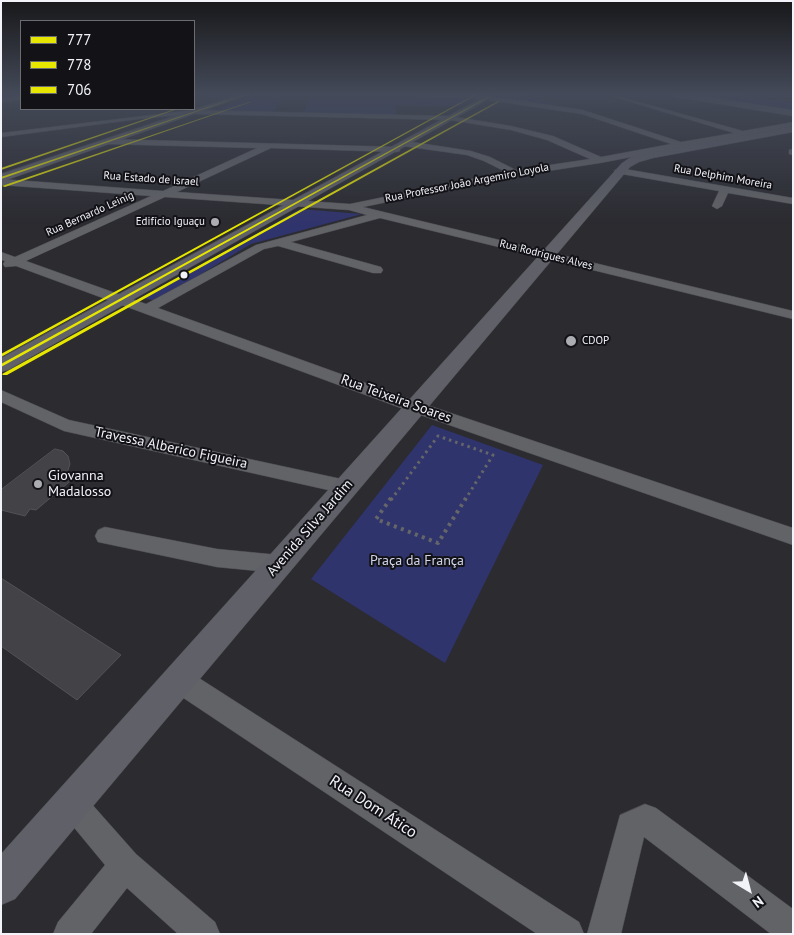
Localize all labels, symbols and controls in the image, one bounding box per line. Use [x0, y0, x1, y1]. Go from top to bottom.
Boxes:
legend [20, 20, 195, 110]
text: 777 [67, 30, 92, 49]
text: 778 [67, 55, 92, 74]
text: 706 [67, 80, 92, 99]
street label: Rua Professor João Argemiro Loyola [384, 161, 550, 205]
street label: Rua Delphim Moreira [673, 162, 773, 192]
street label: Rua Estado de Israel [103, 169, 199, 189]
street label: Rua Bernardo Leinig [44, 189, 136, 239]
place label: Edifício Iguaçu [136, 215, 205, 229]
marker: Edifício Iguaçu [209, 216, 221, 228]
street label: Rua Rodrigues Alves [498, 237, 594, 273]
unlabelled marker [179, 270, 189, 280]
marker: CDOP [564, 334, 578, 348]
place label: CDOP [582, 334, 609, 348]
street label: Rua Teixeira Soares [339, 371, 453, 427]
street label: Travessa Alberico Figueira [93, 424, 249, 472]
place label: Giovanna Madalosso [48, 468, 111, 501]
street label: Avenida Silva Jardim [264, 476, 356, 580]
marker: Giovanna Madalosso [32, 478, 44, 490]
park label: Praça da França [370, 553, 464, 569]
street label: Rua Dom Ático [326, 772, 420, 842]
north arrow [724, 865, 774, 915]
text: N [749, 892, 767, 912]

